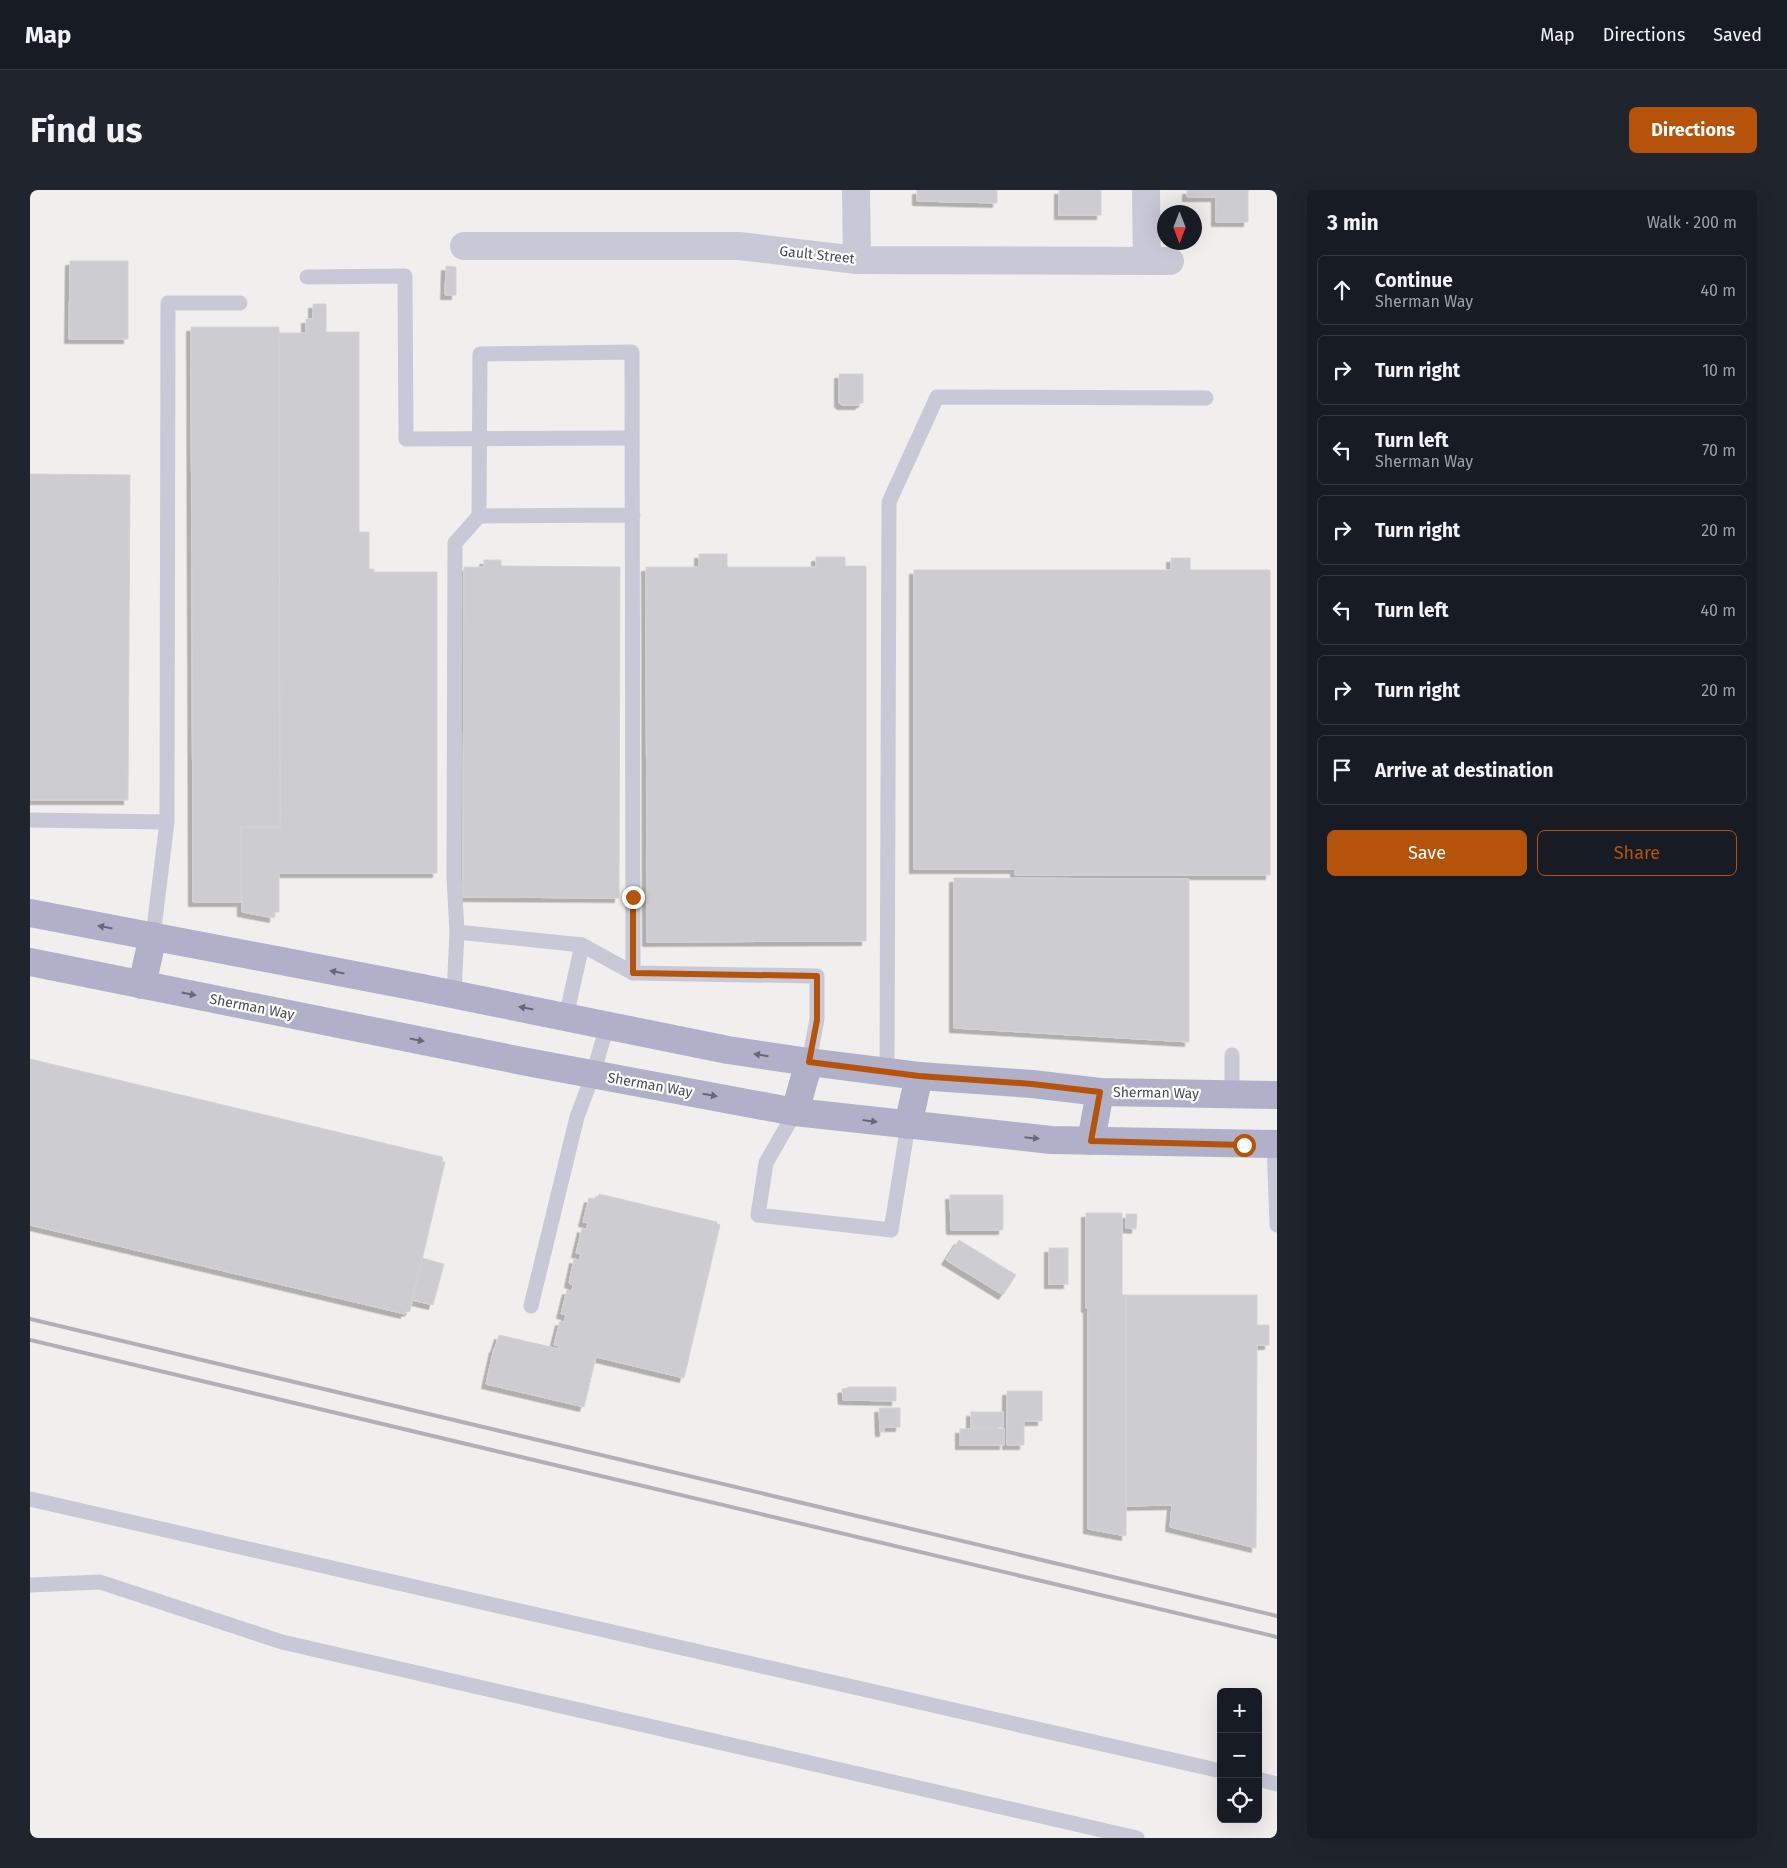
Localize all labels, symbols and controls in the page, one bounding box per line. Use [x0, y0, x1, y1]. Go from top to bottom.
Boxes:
text: Map [25, 21, 71, 49]
text: Map [1540, 24, 1575, 46]
text: Directions [1603, 24, 1685, 46]
text: Saved [1713, 24, 1762, 46]
button: Directions [1629, 107, 1757, 153]
text: Find us [30, 109, 142, 151]
north arrow [1157, 205, 1202, 250]
text: 3 min [1327, 210, 1379, 236]
text: Walk · 200 m [1647, 213, 1737, 232]
street label: Gault Street [779, 243, 856, 267]
text: Continue [1375, 269, 1453, 292]
icon: ahead [1328, 276, 1356, 304]
text: 40 m [1701, 281, 1736, 300]
text: Sherman Way [1375, 292, 1473, 311]
icon: right [1328, 356, 1356, 384]
text: Turn right [1375, 359, 1460, 382]
text: 10 m [1702, 361, 1736, 380]
text: Turn left [1375, 429, 1449, 452]
icon: left [1328, 436, 1356, 464]
text: 70 m [1702, 441, 1736, 460]
text: Sherman Way [1375, 452, 1473, 471]
icon: right [1328, 516, 1356, 544]
text: Turn right [1375, 519, 1460, 542]
text: 20 m [1701, 521, 1736, 540]
icon: left [1328, 596, 1356, 624]
text: Turn left [1375, 599, 1449, 622]
text: 40 m [1701, 601, 1736, 620]
icon: right [1328, 676, 1356, 704]
text: Turn right [1375, 679, 1460, 702]
text: 20 m [1701, 681, 1736, 700]
icon: arrive [1328, 756, 1356, 784]
text: Arrive at destination [1375, 759, 1554, 782]
button: Save [1327, 830, 1527, 876]
button: Share [1537, 830, 1737, 876]
route end [622, 886, 645, 909]
one-way arrow [97, 923, 113, 931]
one-way arrow [328, 967, 344, 975]
street label: Sherman Way [208, 990, 296, 1024]
one-way arrow [182, 991, 198, 999]
one-way arrow [517, 1004, 533, 1012]
one-way arrow [409, 1036, 424, 1044]
one-way arrow [752, 1050, 768, 1058]
street label: Sherman Way [606, 1069, 694, 1101]
street label: Sherman Way [1113, 1084, 1199, 1102]
one-way arrow [702, 1092, 718, 1100]
one-way arrow [862, 1117, 878, 1125]
one-way arrow [1024, 1134, 1040, 1142]
route start [1233, 1134, 1256, 1157]
map controls [1217, 1688, 1262, 1823]
button: + [1217, 1688, 1262, 1733]
button: − [1217, 1733, 1262, 1778]
button: locate [1217, 1778, 1262, 1823]

